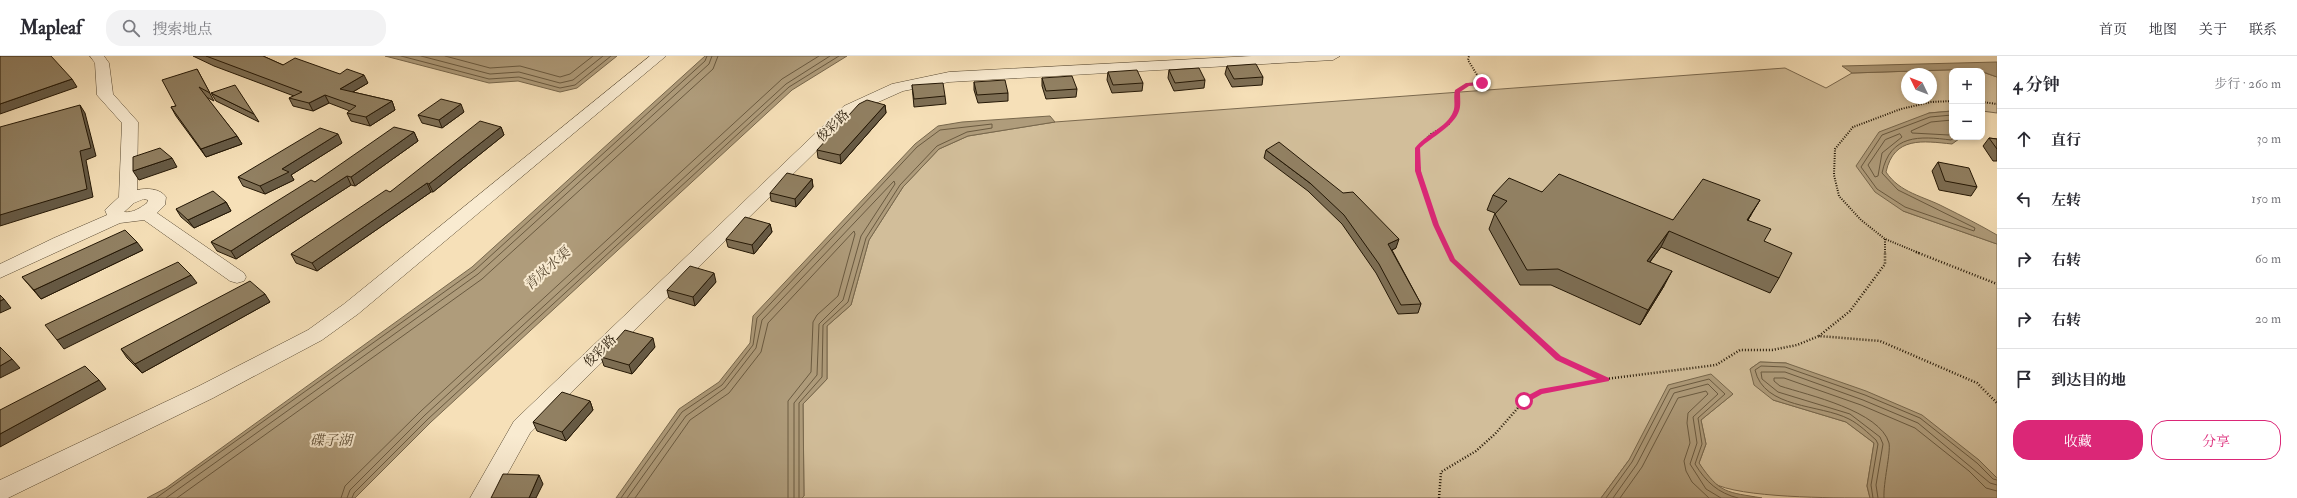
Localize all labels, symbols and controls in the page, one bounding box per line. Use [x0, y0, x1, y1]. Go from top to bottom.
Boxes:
search box [106, 10, 386, 46]
text: Mapleaf [20, 16, 82, 40]
icon: search [120, 17, 142, 39]
text: 搜索地点 [152, 20, 212, 39]
text: 首页 [2099, 21, 2127, 38]
text: 地图 [2149, 21, 2177, 38]
text: 关于 [2199, 21, 2227, 38]
text: 联系 [2249, 21, 2277, 38]
north arrow [1901, 68, 1937, 104]
map controls [1949, 68, 1985, 140]
button: + [1949, 68, 1985, 104]
route end [1473, 74, 1491, 92]
text: 4 分钟 [2013, 74, 2060, 95]
text: 步行 · 260 m [2214, 76, 2281, 92]
button: − [1949, 104, 1985, 140]
street label: 俊彩路 [813, 107, 853, 145]
icon: ahead [2013, 128, 2035, 150]
text: 直行 [2051, 131, 2081, 150]
text: 30 m [2257, 131, 2281, 147]
icon: left [2013, 188, 2035, 210]
text: 左转 [2051, 191, 2081, 210]
text: 150 m [2251, 191, 2281, 207]
water label: 青岚水渠 [521, 243, 575, 294]
icon: right [2013, 248, 2035, 270]
text: 右转 [2051, 251, 2081, 270]
text: 60 m [2255, 251, 2281, 267]
icon: right [2013, 308, 2035, 330]
text: 右转 [2051, 311, 2081, 330]
text: 20 m [2255, 311, 2281, 327]
street label: 俊彩路 [580, 332, 620, 370]
icon: arrive [2013, 368, 2035, 390]
text: 到达目的地 [2051, 371, 2126, 390]
route start [1515, 392, 1533, 410]
button: 收藏 [2013, 420, 2143, 460]
button: 分享 [2151, 420, 2281, 460]
water label: 碟子湖 [310, 432, 355, 449]

